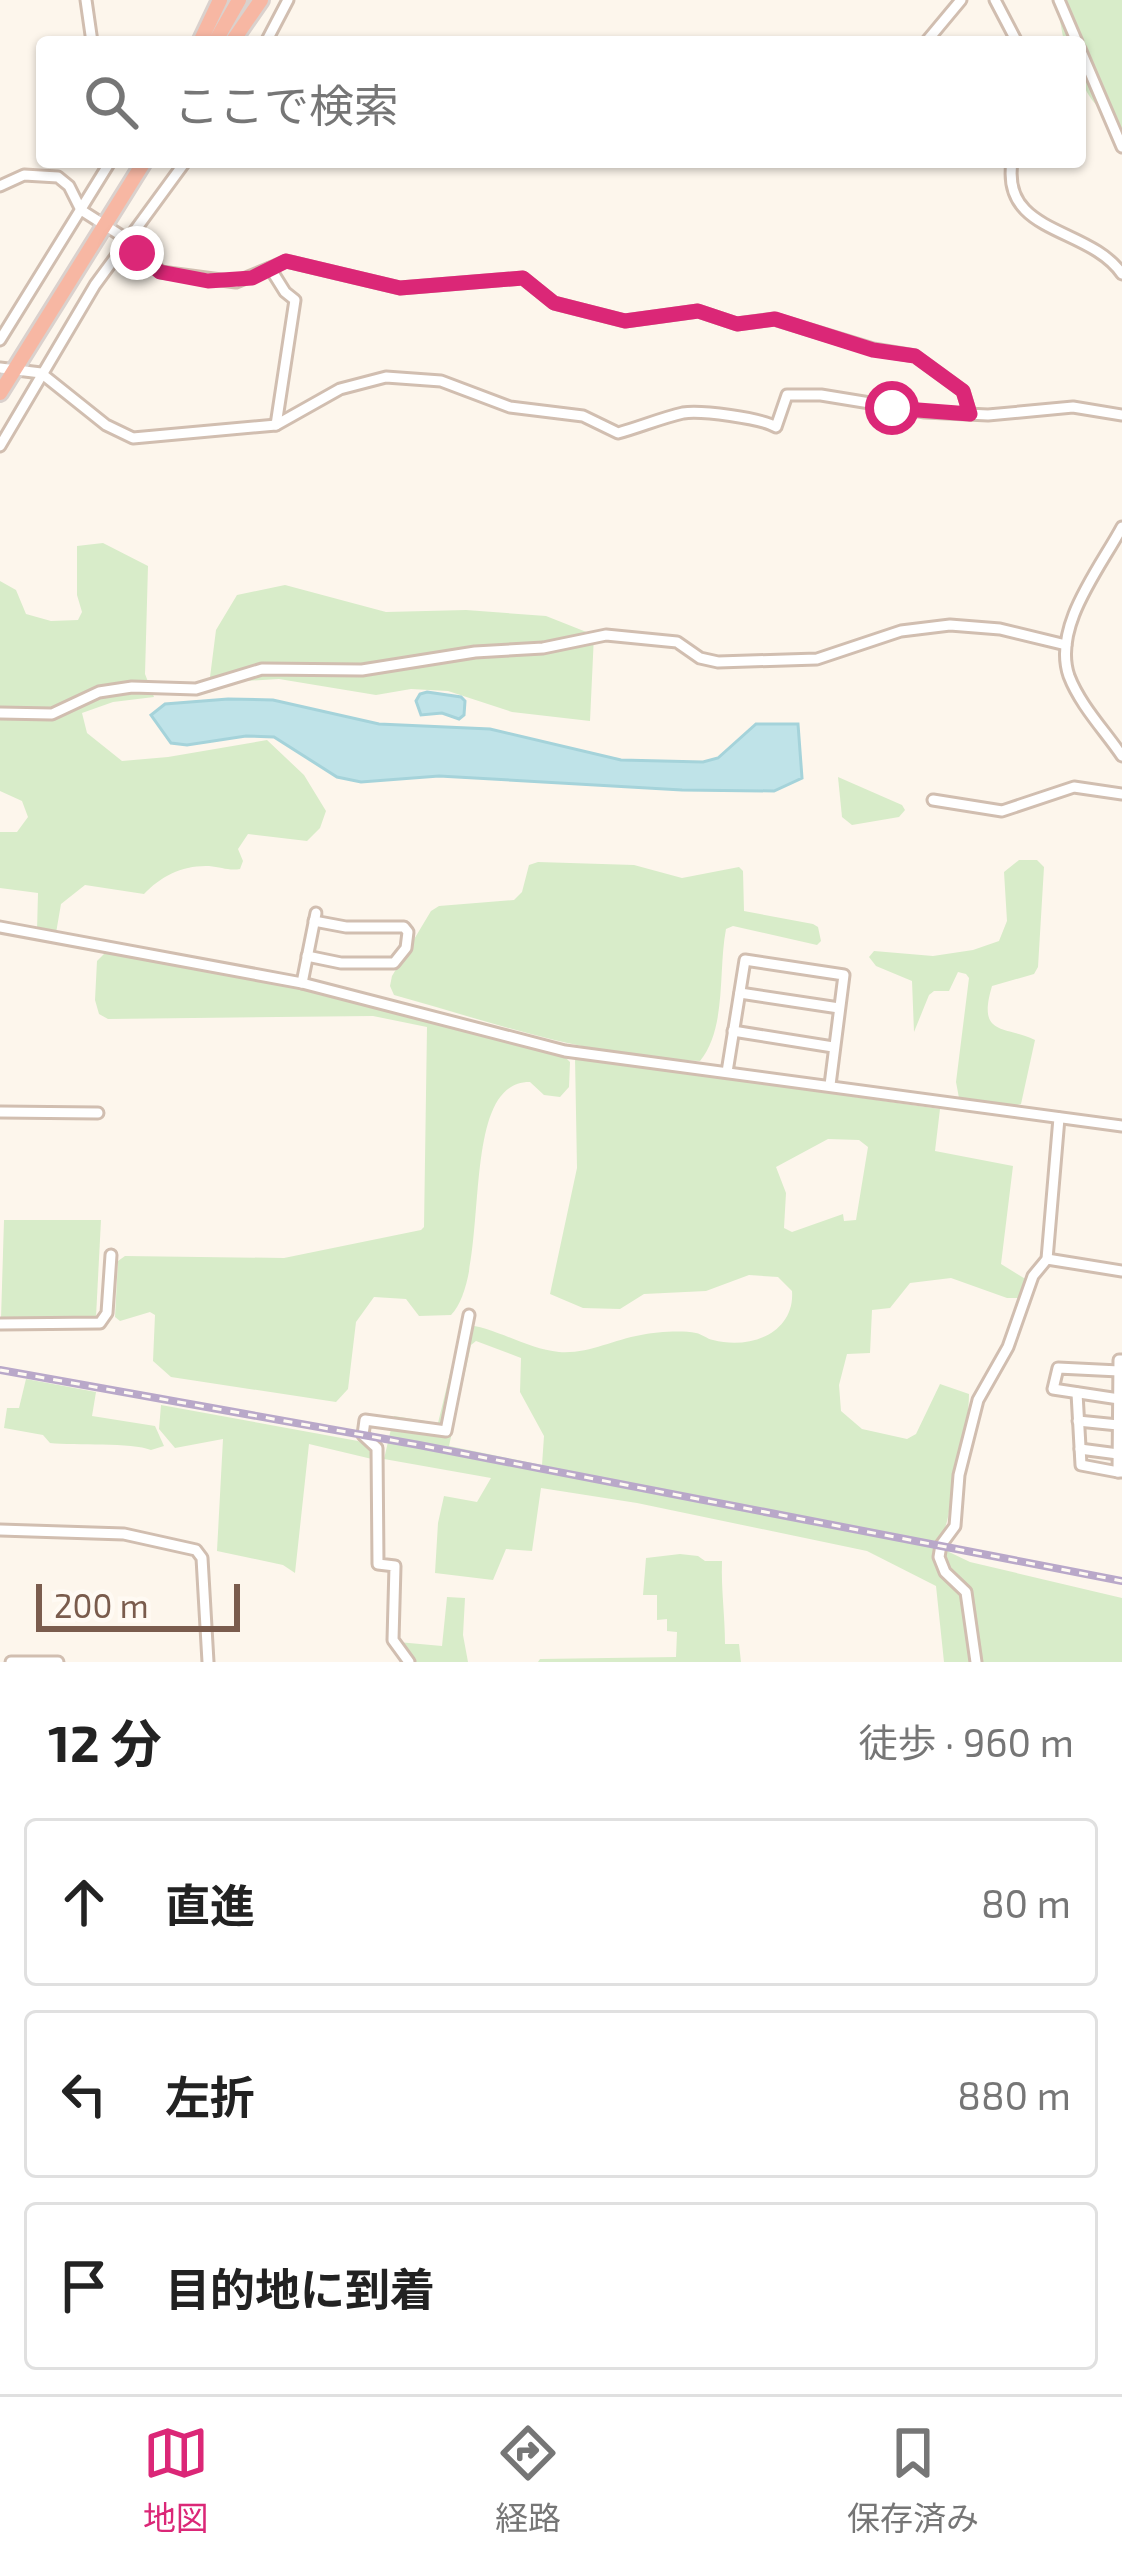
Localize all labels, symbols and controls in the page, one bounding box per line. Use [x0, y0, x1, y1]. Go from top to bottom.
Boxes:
search box [36, 36, 1086, 168]
icon: search [78, 69, 144, 135]
text: ここで検索 [174, 77, 399, 131]
route end [110, 226, 164, 280]
route start [865, 381, 919, 435]
scale bar [36, 1578, 240, 1631]
text: 200 m [54, 1585, 149, 1625]
text: 12 分 [48, 1711, 162, 1772]
text: 徒歩 · 960 m [858, 1718, 1074, 1765]
icon: ahead [51, 1869, 117, 1935]
text: 直進 [165, 1877, 255, 1931]
text: 80 m [981, 1879, 1071, 1926]
icon: left [51, 2061, 117, 2127]
text: 左折 [165, 2069, 255, 2123]
text: 880 m [957, 2071, 1071, 2118]
icon: arrive [51, 2253, 117, 2319]
text: 目的地に到着 [165, 2261, 435, 2315]
tab: 地図 [143, 2420, 209, 2540]
tab: 経路 [495, 2420, 561, 2540]
tab: 保存済み [847, 2420, 979, 2540]

